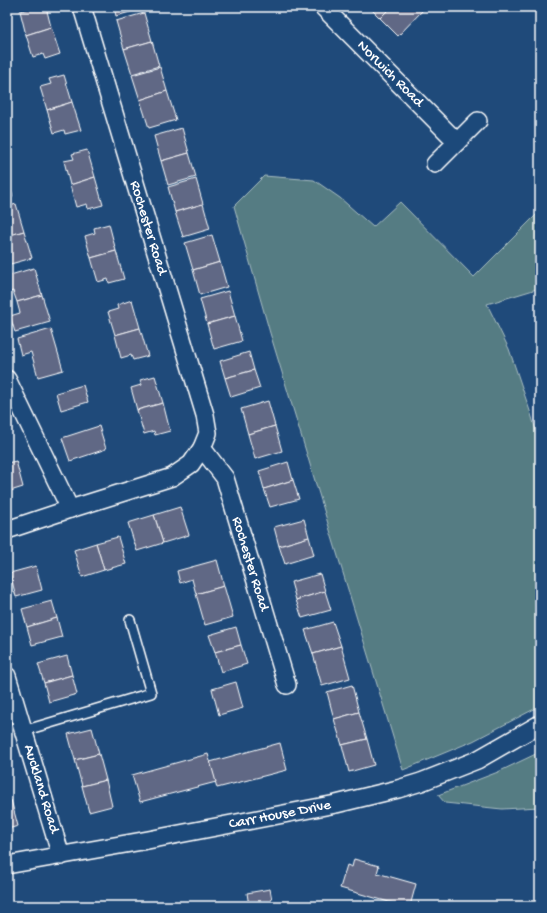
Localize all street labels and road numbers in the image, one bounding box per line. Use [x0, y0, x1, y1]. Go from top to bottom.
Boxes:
street label: Norwich Road [353, 37, 428, 112]
street label: Rochester Road [125, 179, 171, 278]
street label: Rochester Road [227, 515, 273, 614]
street label: Auckland Road [19, 743, 63, 837]
street label: Carr House Drive [227, 796, 333, 834]

